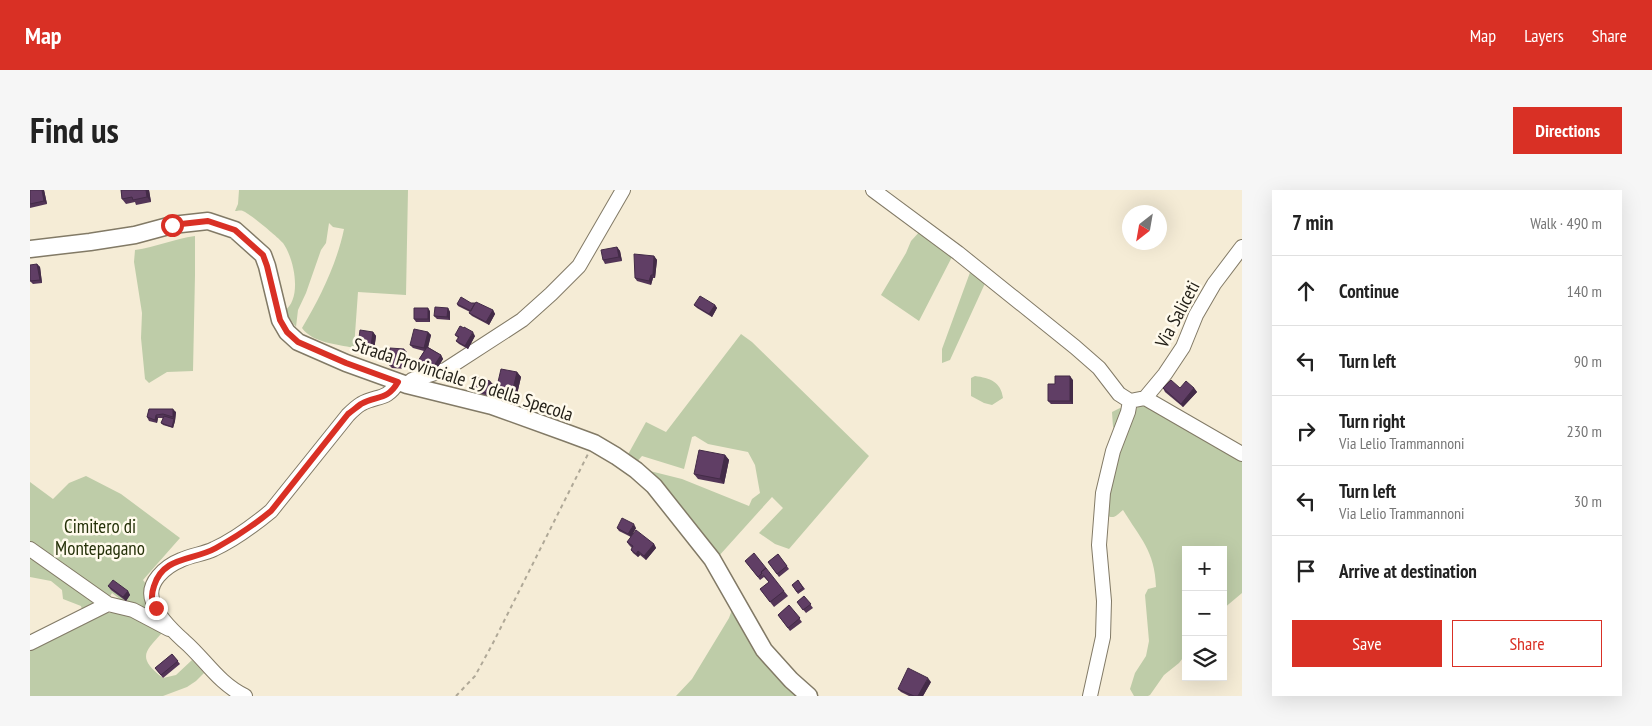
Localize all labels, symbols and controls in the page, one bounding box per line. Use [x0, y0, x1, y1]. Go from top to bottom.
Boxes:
text: Map [25, 20, 62, 51]
text: Map [1470, 24, 1496, 47]
text: Layers [1524, 24, 1564, 47]
text: Share [1592, 24, 1627, 47]
text: Find us [30, 107, 119, 153]
button: Directions [1513, 107, 1622, 154]
north arrow [1122, 205, 1167, 250]
text: 7 min [1292, 209, 1334, 236]
text: Walk · 490 m [1530, 213, 1602, 233]
route start [161, 214, 184, 237]
street label: Via Saliceti [1149, 276, 1205, 353]
icon: ahead [1292, 277, 1320, 305]
text: Continue [1339, 279, 1399, 303]
text: 140 m [1567, 281, 1602, 301]
street label: Strada Provinciale 19 della Specola [350, 332, 576, 426]
icon: left [1292, 347, 1320, 375]
text: Turn left [1339, 349, 1396, 373]
text: 90 m [1574, 351, 1602, 371]
text: Turn right [1339, 409, 1405, 433]
icon: right [1292, 417, 1320, 445]
text: 230 m [1567, 421, 1602, 441]
text: Via Lelio Trammannoni [1339, 433, 1465, 453]
text: Turn left [1339, 479, 1396, 503]
icon: left [1292, 487, 1320, 515]
text: 30 m [1574, 491, 1602, 511]
text: Via Lelio Trammannoni [1339, 503, 1465, 523]
park label: Cimitero di Montepagano [55, 514, 145, 560]
map controls [1182, 546, 1227, 681]
button: + [1182, 546, 1227, 591]
icon: arrive [1292, 557, 1320, 585]
text: Arrive at destination [1339, 559, 1477, 583]
button: − [1182, 591, 1227, 636]
route end [145, 597, 168, 620]
button: Save [1292, 620, 1442, 667]
button: Share [1452, 620, 1602, 667]
button: layers [1182, 636, 1227, 681]

